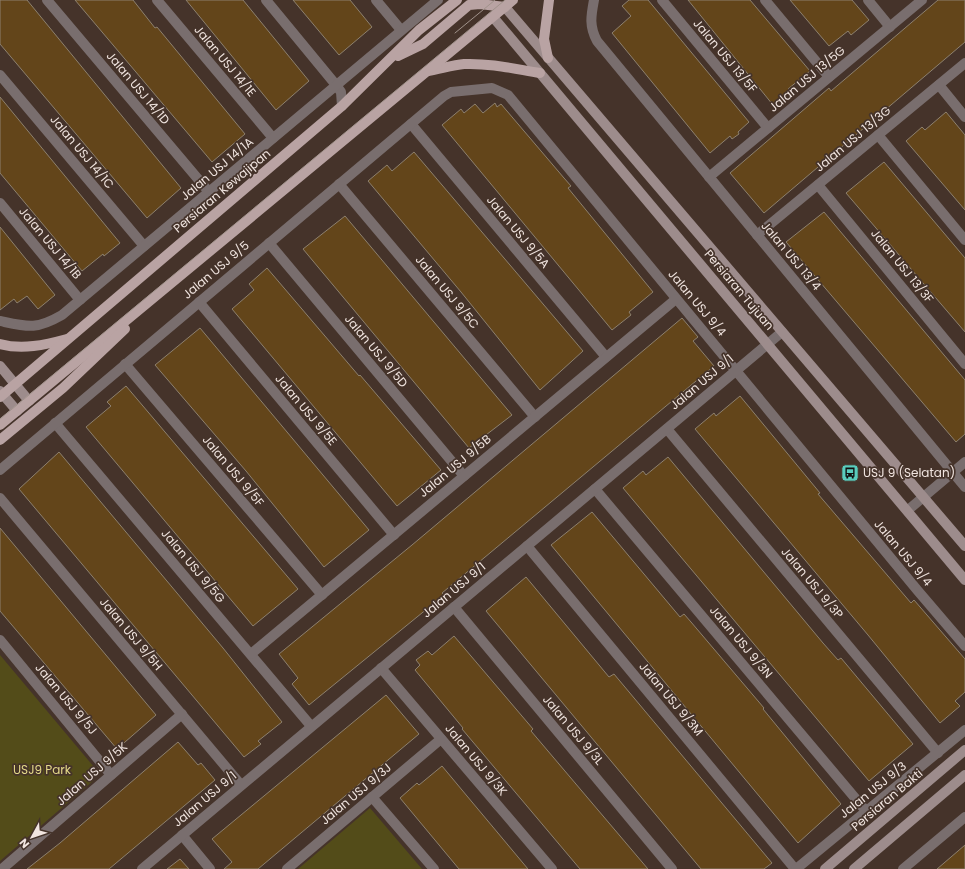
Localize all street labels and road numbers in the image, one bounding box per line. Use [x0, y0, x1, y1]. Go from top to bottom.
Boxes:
street label: Jalan USJ 13/5F [690, 15, 761, 96]
street label: Jalan USJ 14/1E [191, 21, 260, 100]
street label: Jalan USJ 13/5G [765, 42, 848, 116]
street label: Jalan USJ 14/1D [103, 48, 174, 128]
street label: Jalan USJ 13/3G [811, 102, 894, 175]
street label: Jalan USJ 14/1C [47, 111, 118, 192]
street label: Jalan USJ 14/1A [177, 133, 257, 204]
street label: Persiaran Kewajipan [169, 145, 274, 236]
street label: Jalan USJ 9/5A [483, 192, 554, 272]
street label: Jalan USJ 14/1B [15, 203, 86, 282]
street label: Jalan USJ 13/4 [757, 218, 826, 294]
street label: Jalan USJ 13/3F [867, 225, 938, 306]
street label: Jalan USJ 9/5 [179, 237, 253, 302]
street label: Persiaran Tujuan [701, 246, 778, 334]
street label: Jalan USJ 9/5C [412, 251, 483, 332]
street label: Jalan USJ 9/4 [665, 266, 731, 340]
street label: Jalan USJ 9/5D [341, 311, 412, 391]
street label: Jalan USJ 9/1 [666, 350, 737, 413]
street label: Jalan USJ 9/5E [272, 370, 341, 449]
street label: Jalan USJ 9/5B [415, 430, 494, 501]
street label: Jalan USJ 9/5F [199, 432, 268, 510]
street label: Jalan USJ 9/4 [871, 516, 937, 590]
street label: Jalan USJ 9/5G [158, 525, 229, 606]
street label: Jalan USJ 9/3P [777, 543, 847, 622]
street label: Jalan USJ 9/1 [418, 558, 489, 621]
street label: Jalan USJ 9/5H [96, 594, 167, 674]
street label: Jalan USJ 9/3N [706, 602, 777, 682]
street label: Jalan USJ 9/3M [635, 658, 707, 739]
street label: Jalan USJ 9/5J [31, 659, 101, 738]
street label: Jalan USJ 9/3L [539, 691, 608, 768]
street label: Jalan USJ 9/3K [441, 720, 511, 799]
street label: Jalan USJ 9/5K [52, 738, 131, 809]
street label: Jalan USJ 9/3 [836, 757, 910, 822]
street label: Jalan USJ 9/3J [317, 759, 395, 828]
street label: Persiaran Bakti [847, 765, 926, 835]
street label: Jalan USJ 9/1 [169, 767, 240, 830]

